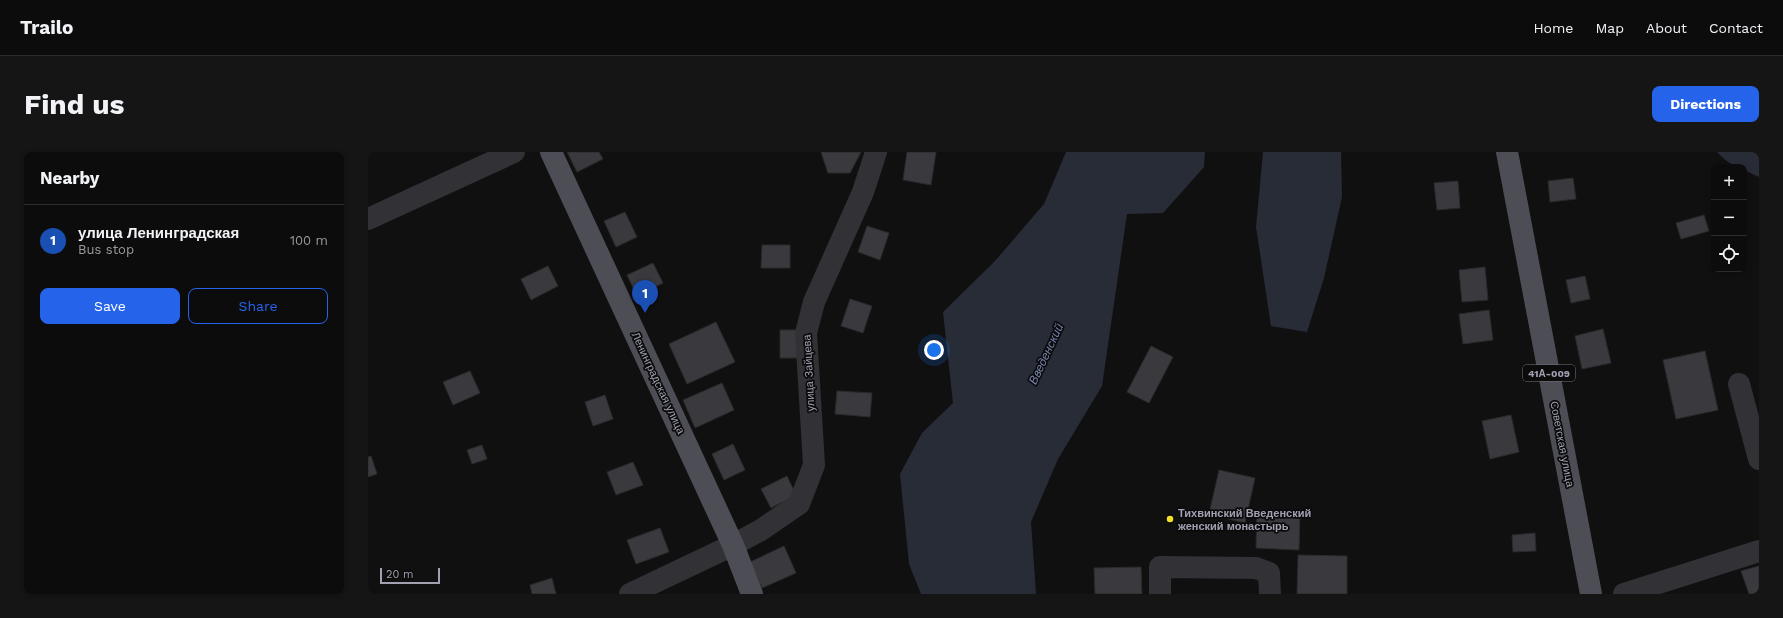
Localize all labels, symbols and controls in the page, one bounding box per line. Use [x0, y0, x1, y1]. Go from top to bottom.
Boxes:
text: Trailo [20, 16, 73, 39]
text: Home [1533, 20, 1573, 36]
text: Map [1595, 20, 1624, 36]
text: About [1646, 20, 1687, 36]
text: Contact [1709, 20, 1763, 36]
button: Directions [1652, 86, 1759, 122]
text: Find us [24, 88, 124, 121]
map controls [1711, 164, 1747, 272]
button: + [1711, 164, 1747, 200]
text: Nearby [40, 168, 99, 188]
button: − [1711, 200, 1747, 236]
text: улица Ленинградская [78, 224, 239, 242]
text: 1 [50, 233, 56, 248]
text: 100 m [290, 233, 328, 248]
button: locate [1711, 236, 1747, 272]
text: Bus stop [78, 242, 134, 257]
pin: 1 [632, 280, 658, 313]
button: Save [40, 288, 180, 324]
button: Share [188, 288, 328, 324]
water label: Введенский [1026, 321, 1066, 387]
street label: Ленинградская улица [629, 330, 688, 437]
street label: улица Зайцева [800, 333, 818, 412]
your location [924, 340, 944, 360]
road number: 41А-009 [1523, 365, 1575, 381]
street label: Советская улица [1547, 400, 1577, 489]
place label: Тихвинский Введенский женский монастырь [1177, 507, 1311, 533]
marker: Тихвинский Введенский женский монастырь [1165, 514, 1175, 524]
scale bar [380, 566, 440, 585]
text: 20 m [386, 568, 414, 581]

